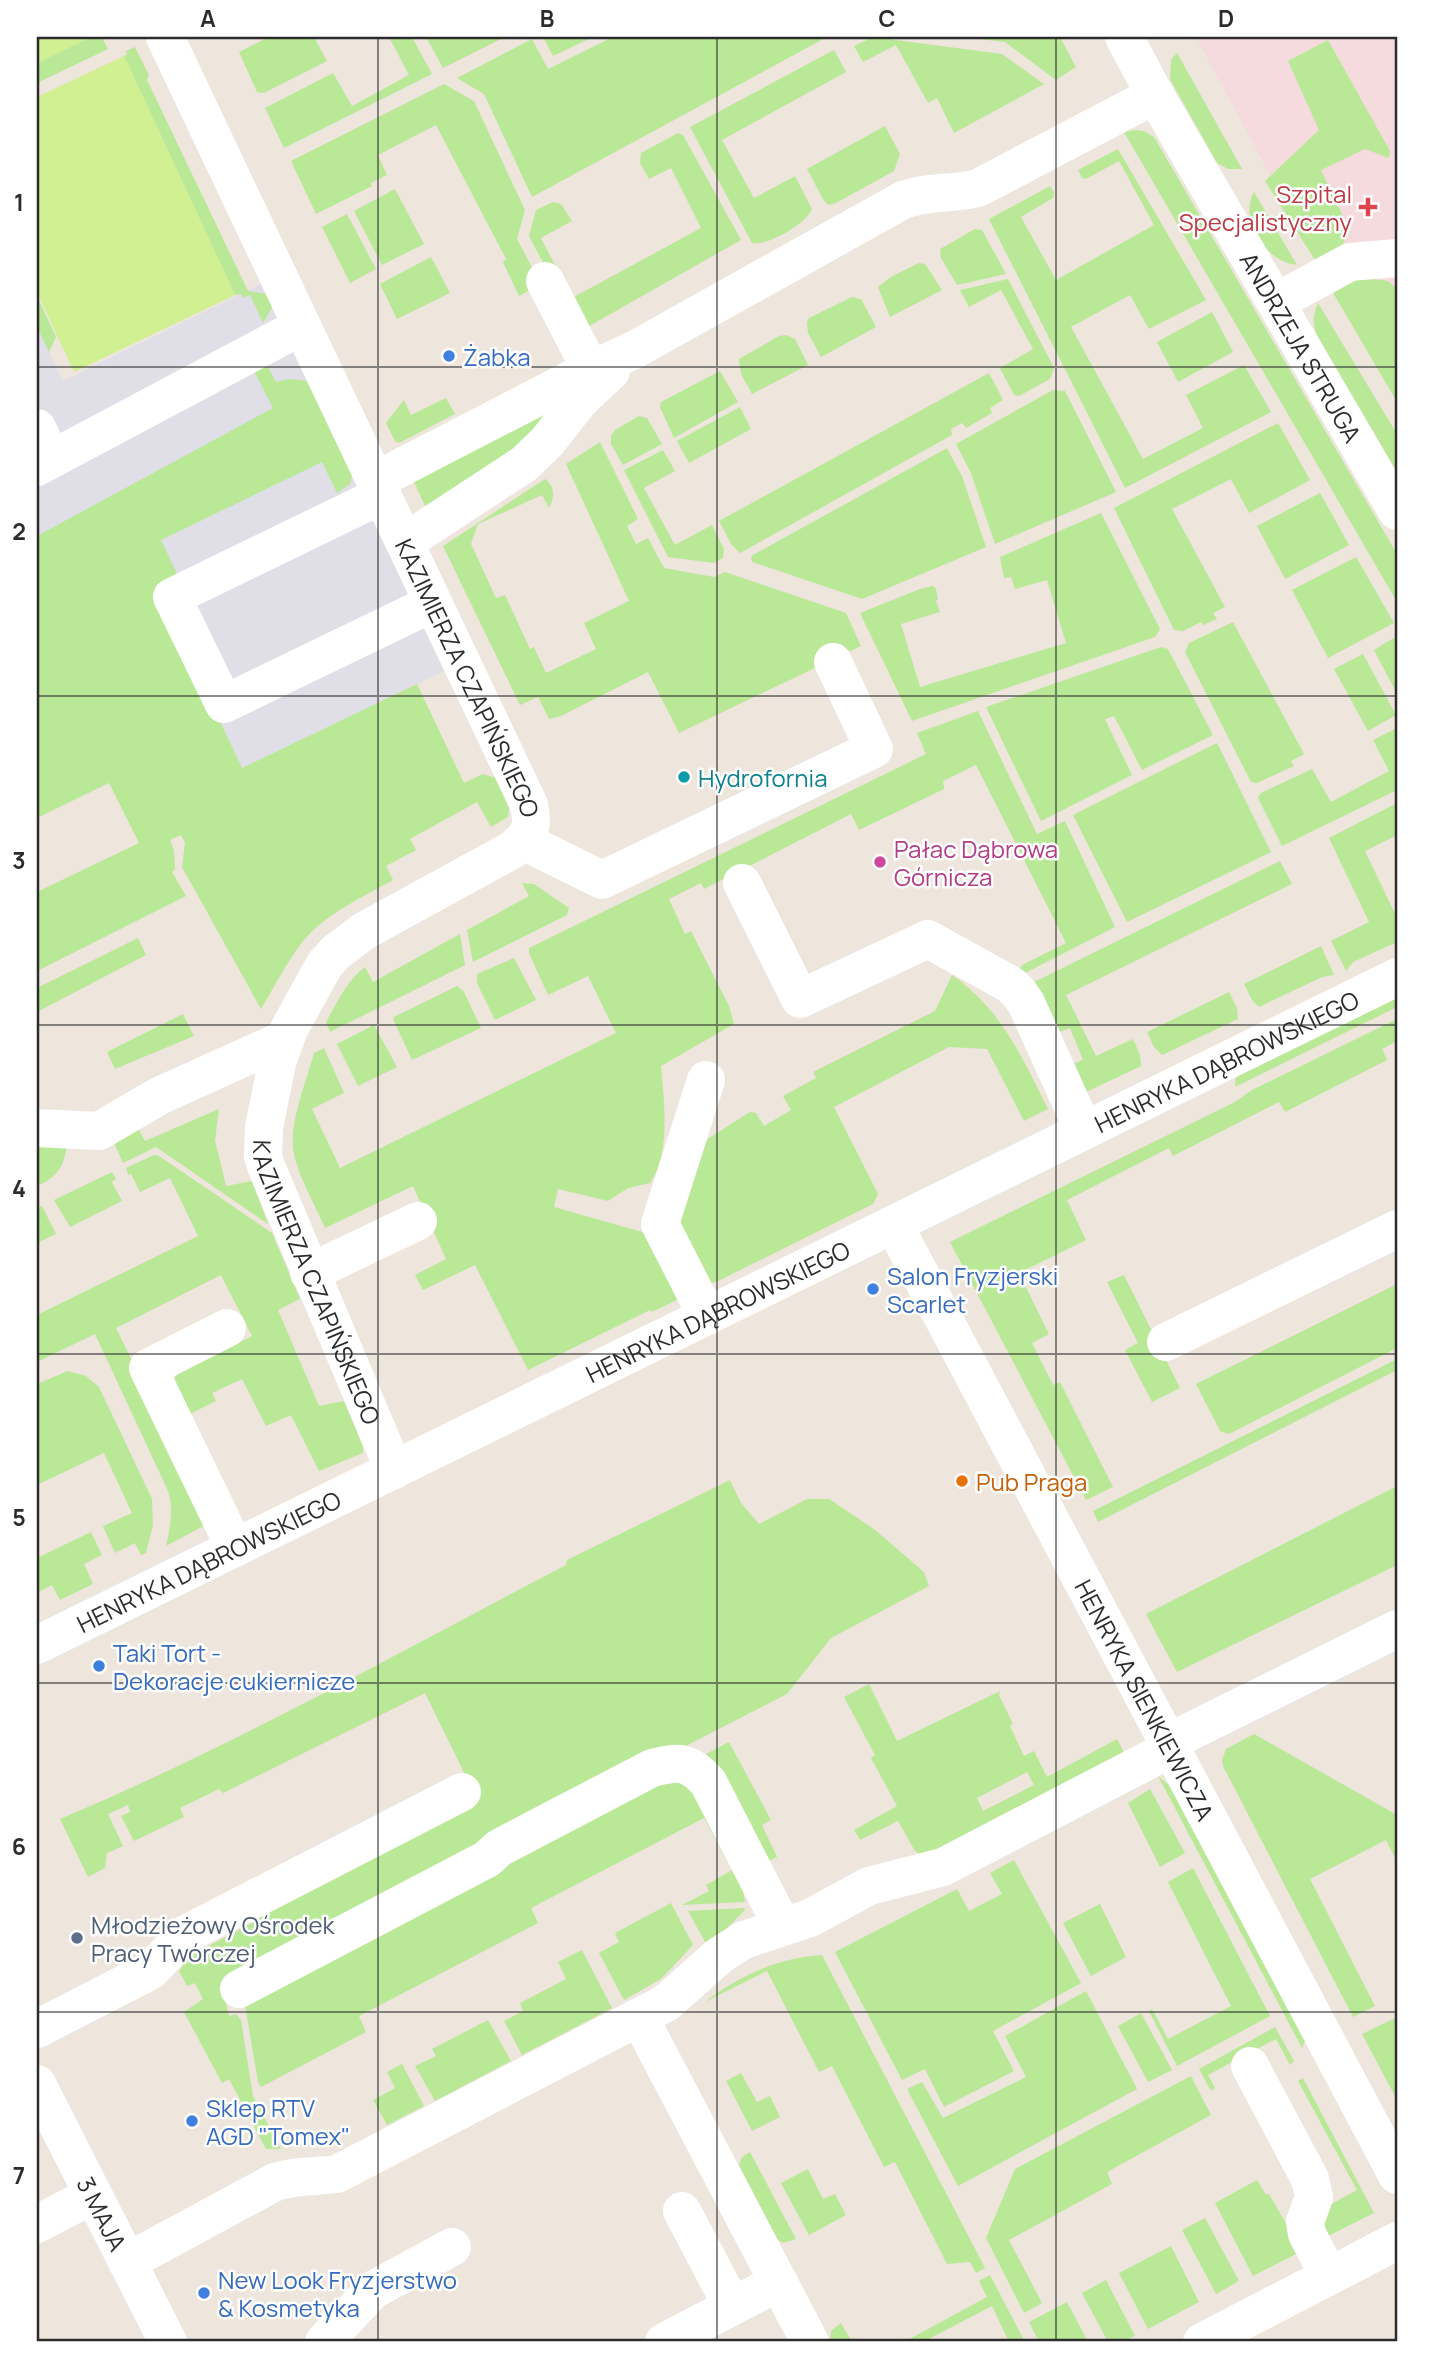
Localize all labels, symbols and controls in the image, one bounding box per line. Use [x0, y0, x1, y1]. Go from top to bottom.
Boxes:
text: A [200, 2, 216, 34]
text: B [540, 2, 554, 34]
text: C [879, 2, 896, 34]
text: D [1218, 2, 1234, 34]
place label: Szpital Specjalistyczny [1179, 177, 1352, 238]
text: 1 [14, 186, 24, 218]
marker: Szpital Specjalistyczny [1358, 197, 1378, 217]
street label: ANDRZEJA STRUGA [1233, 246, 1370, 448]
place label: Żabka [463, 340, 531, 373]
marker: Żabka [441, 348, 457, 364]
text: 2 [12, 515, 26, 547]
street label: KAZIMIERZA CZAPIŃSKIEGO [388, 533, 547, 820]
place label: Hydrofornia [698, 761, 828, 794]
marker: Hydrofornia [676, 769, 692, 785]
place label: Pałac Dąbrowa Górnicza [894, 832, 1058, 893]
text: 3 [12, 844, 26, 876]
marker: Pałac Dąbrowa Górnicza [872, 854, 888, 870]
street label: HENRYKA DĄBROWSKIEGO [1089, 982, 1364, 1140]
street label: KAZIMIERZA CZAPIŃSKIEGO [247, 1139, 389, 1429]
text: 4 [12, 1172, 26, 1204]
street label: HENRYKA DĄBROWSKIEGO [580, 1232, 855, 1390]
place label: Salon Fryzjerski Scarlet [887, 1259, 1058, 1320]
marker: Salon Fryzjerski Scarlet [865, 1281, 881, 1297]
place label: Pub Praga [976, 1465, 1087, 1498]
marker: Pub Praga [954, 1473, 970, 1489]
street label: HENRYKA DĄBROWSKIEGO [71, 1482, 346, 1640]
text: 5 [12, 1501, 26, 1533]
street label: HENRYKA SIENKIEWICZA [1068, 1573, 1223, 1826]
place label: Taki Tort - Dekoracje cukiernicze [113, 1636, 355, 1697]
marker: Taki Tort - Dekoracje cukiernicze [91, 1658, 107, 1674]
text: 6 [12, 1830, 26, 1862]
place label: Młodzieżowy Ośrodek Pracy Twórczej [91, 1908, 336, 1969]
marker: Młodzieżowy Ośrodek Pracy Twórczej [69, 1930, 85, 1946]
place label: Sklep RTV AGD "Tomex" [206, 2091, 350, 2152]
marker: Sklep RTV AGD "Tomex" [184, 2113, 200, 2129]
text: 7 [13, 2159, 25, 2191]
street label: 3 MAJA [70, 2170, 135, 2256]
place label: New Look Fryzjerstwo & Kosmetyka [218, 2263, 457, 2324]
marker: New Look Fryzjerstwo & Kosmetyka [196, 2285, 212, 2301]

